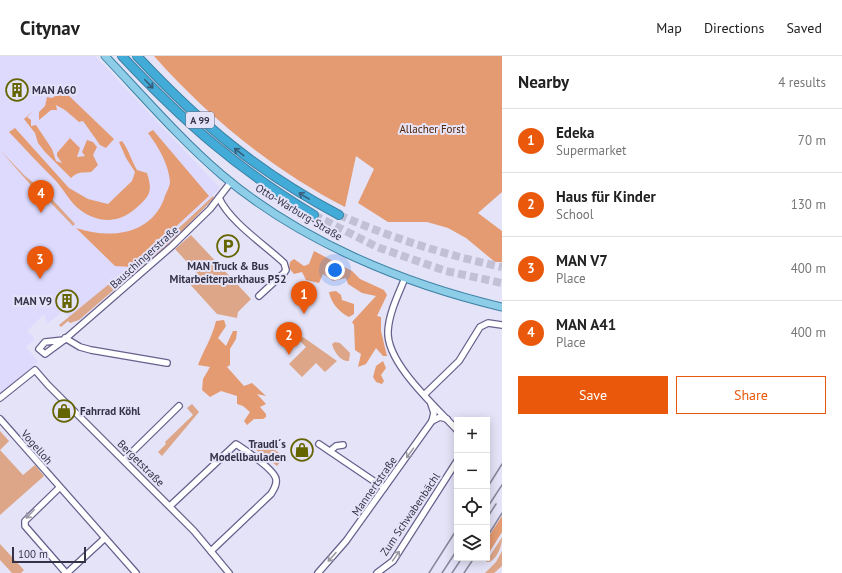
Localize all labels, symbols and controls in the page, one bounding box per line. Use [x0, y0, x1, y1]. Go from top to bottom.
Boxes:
text: Citynav [20, 16, 80, 40]
text: Map [656, 19, 682, 37]
text: Directions [704, 19, 764, 37]
text: Saved [786, 19, 822, 37]
text: Nearby [518, 71, 569, 93]
text: 4 results [778, 74, 826, 91]
building icon: MAN A60 [4, 77, 30, 103]
one-way arrow [144, 79, 153, 89]
place label: MAN A60 [32, 83, 76, 97]
road number: A 99 [186, 112, 214, 128]
park label: Allacher Forst [399, 122, 465, 136]
text: Edeka [556, 123, 594, 142]
text: 1 [527, 132, 535, 149]
text: 70 m [798, 132, 826, 149]
text: Supermarket [556, 142, 626, 159]
one-way arrow [233, 148, 244, 156]
pin: 4 [28, 180, 54, 213]
street label: Otto-Warburg-Straße [253, 181, 345, 244]
text: Haus für Kinder [556, 187, 656, 206]
one-way arrow [299, 192, 310, 200]
text: 2 [527, 196, 535, 213]
text: 130 m [791, 196, 826, 213]
text: School [556, 206, 594, 223]
street label: Bauschingerstraße [107, 222, 181, 291]
parking icon: MAN Truck & Bus Mitarbeiterparkhaus P52 [215, 233, 241, 259]
pin: 3 [27, 246, 53, 279]
text: MAN V7 [556, 251, 608, 270]
place label: MAN Truck & Bus Mitarbeiterparkhaus P52 [170, 259, 286, 286]
your location [325, 260, 345, 280]
text: 3 [527, 260, 535, 277]
text: 400 m [791, 260, 826, 277]
text: Place [556, 270, 586, 287]
pin: 1 [291, 281, 317, 314]
building icon: MAN V9 [54, 288, 80, 314]
place label: MAN V9 [14, 294, 52, 308]
text: MAN A41 [556, 315, 616, 334]
pin: 2 [276, 322, 302, 355]
text: 4 [527, 324, 535, 341]
text: 400 m [791, 324, 826, 341]
text: Place [556, 334, 586, 351]
button: Save [518, 376, 668, 414]
button: Share [676, 376, 826, 414]
shop icon: Fahrrad Köhl [51, 398, 77, 424]
place label: Fahrrad Köhl [80, 404, 141, 418]
map controls [454, 417, 490, 561]
button: + [454, 417, 490, 453]
street label: Vogelloh [17, 426, 56, 467]
street label: Bergetstraße [115, 437, 168, 490]
place label: Traudl´s Modellbauladen [210, 437, 286, 464]
shop icon: Traudl´s Modellbauladen [289, 437, 315, 463]
one-way arrow [406, 447, 414, 458]
street label: Mannertstraße [348, 453, 400, 518]
button: − [454, 453, 490, 489]
street label: Zum Schwabenbächl [377, 469, 443, 558]
button: locate [454, 489, 490, 525]
one-way arrow [25, 509, 35, 519]
button: layers [454, 525, 490, 561]
scale bar [12, 545, 86, 564]
text: 100 m [18, 547, 48, 561]
one-way arrow [392, 551, 400, 562]
one-way arrow [328, 552, 337, 562]

